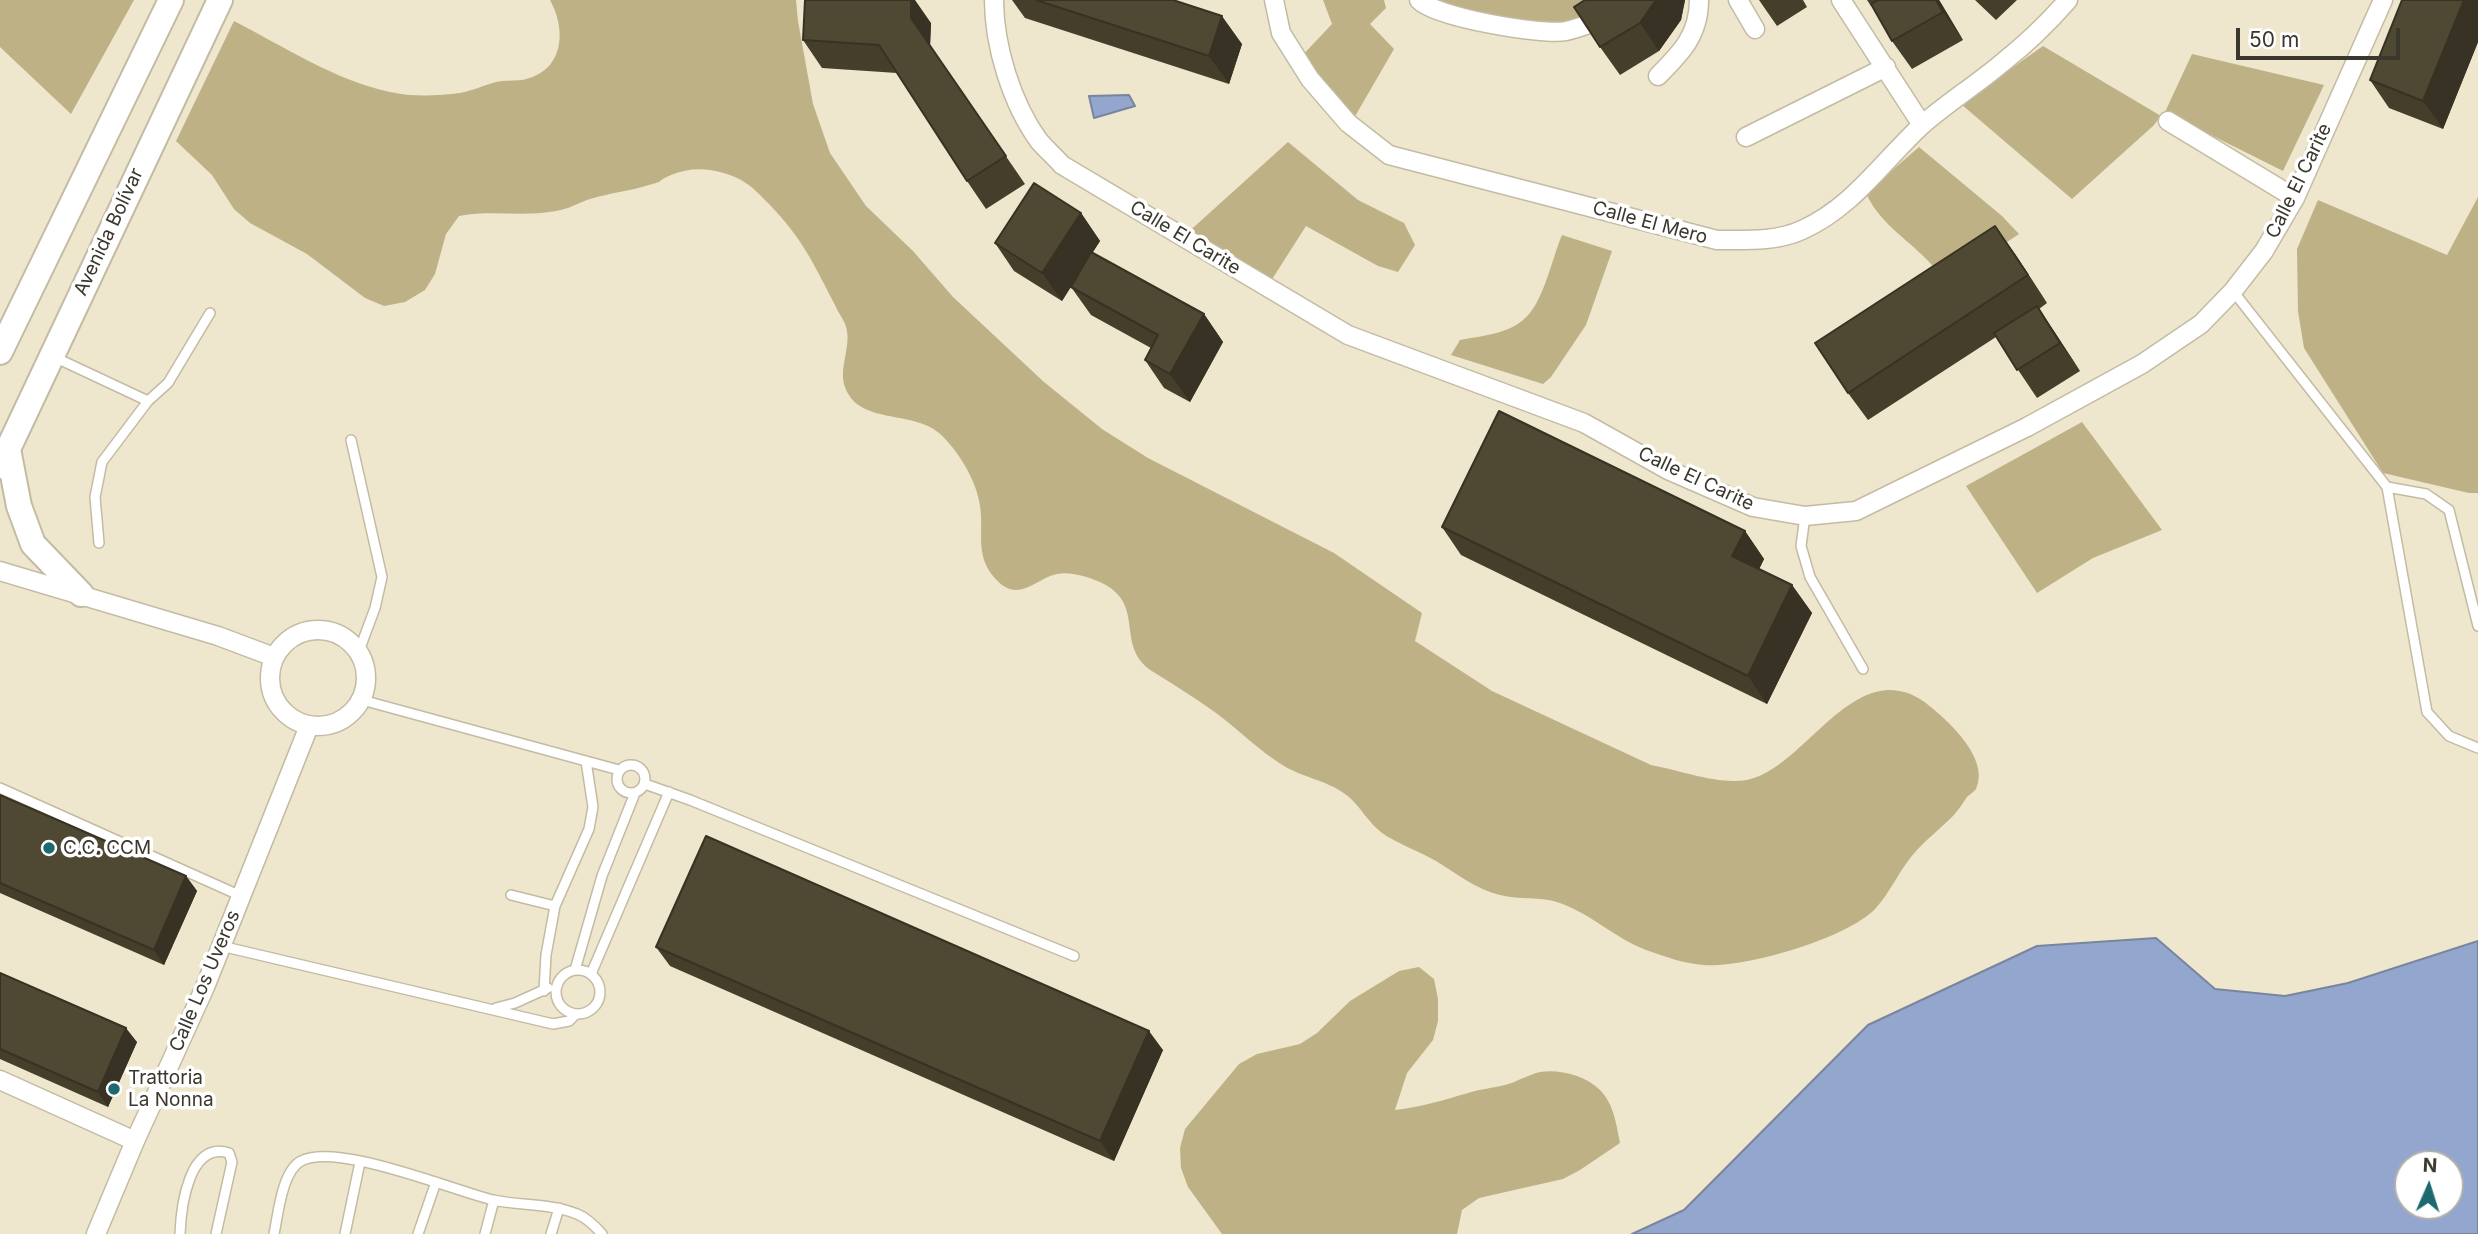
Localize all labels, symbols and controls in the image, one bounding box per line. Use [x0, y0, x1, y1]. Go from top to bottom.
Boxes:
scale bar [2240, 14, 2404, 58]
text: 50 m [2249, 27, 2299, 52]
street label: Calle El Carite [2261, 120, 2337, 242]
street label: Avenida Bolívar [69, 165, 149, 299]
street label: Calle El Carite [1125, 196, 1245, 280]
street label: Calle El Mero [1590, 197, 1710, 249]
street label: Calle El Carite [1634, 442, 1758, 516]
place label: C.C. CCM [63, 837, 151, 859]
marker: C.C. CCM [41, 840, 57, 856]
street label: Calle Los Uveros [165, 907, 245, 1055]
place label: Trattoria La Nonna [128, 1067, 214, 1111]
marker: Trattoria La Nonna [106, 1081, 122, 1097]
north arrow [2394, 1150, 2464, 1220]
text: N [2422, 1154, 2438, 1177]

